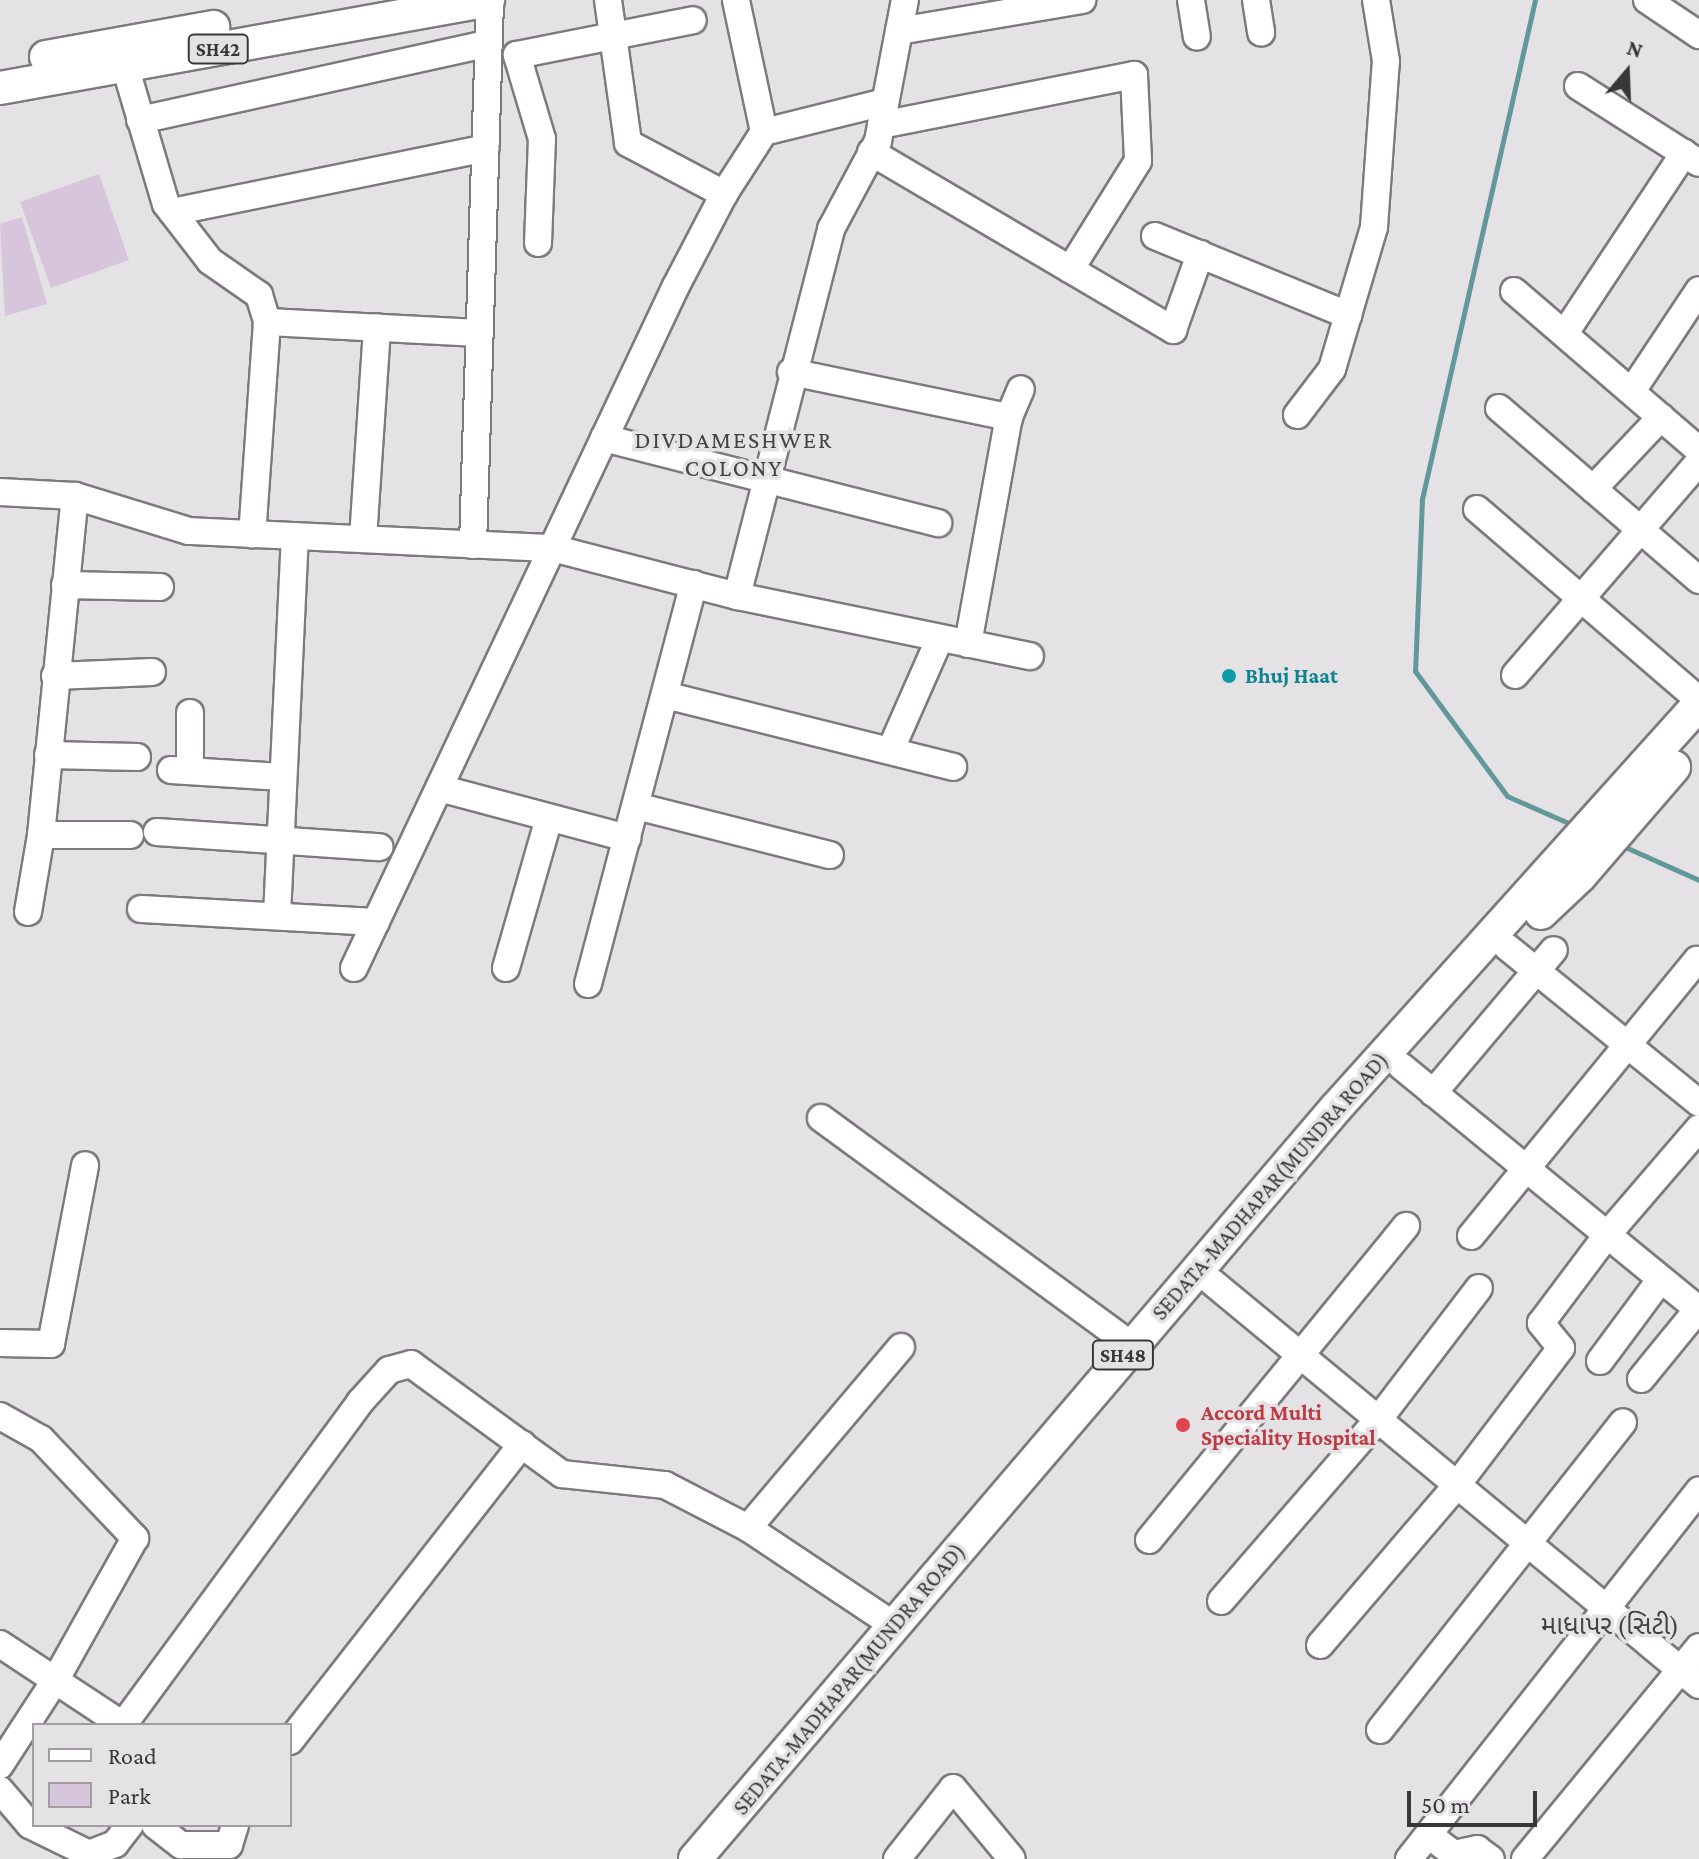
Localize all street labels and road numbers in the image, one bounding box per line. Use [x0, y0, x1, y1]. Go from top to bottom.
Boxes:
road number: SH42 [186, 33, 250, 65]
street label: SEDATA-MADHAPAR(MUNDRA ROAD) [1146, 1047, 1394, 1325]
road number: SH48 [1091, 1339, 1155, 1371]
street label: SEDATA-MADHAPAR(MUNDRA ROAD) [728, 1538, 970, 1820]

